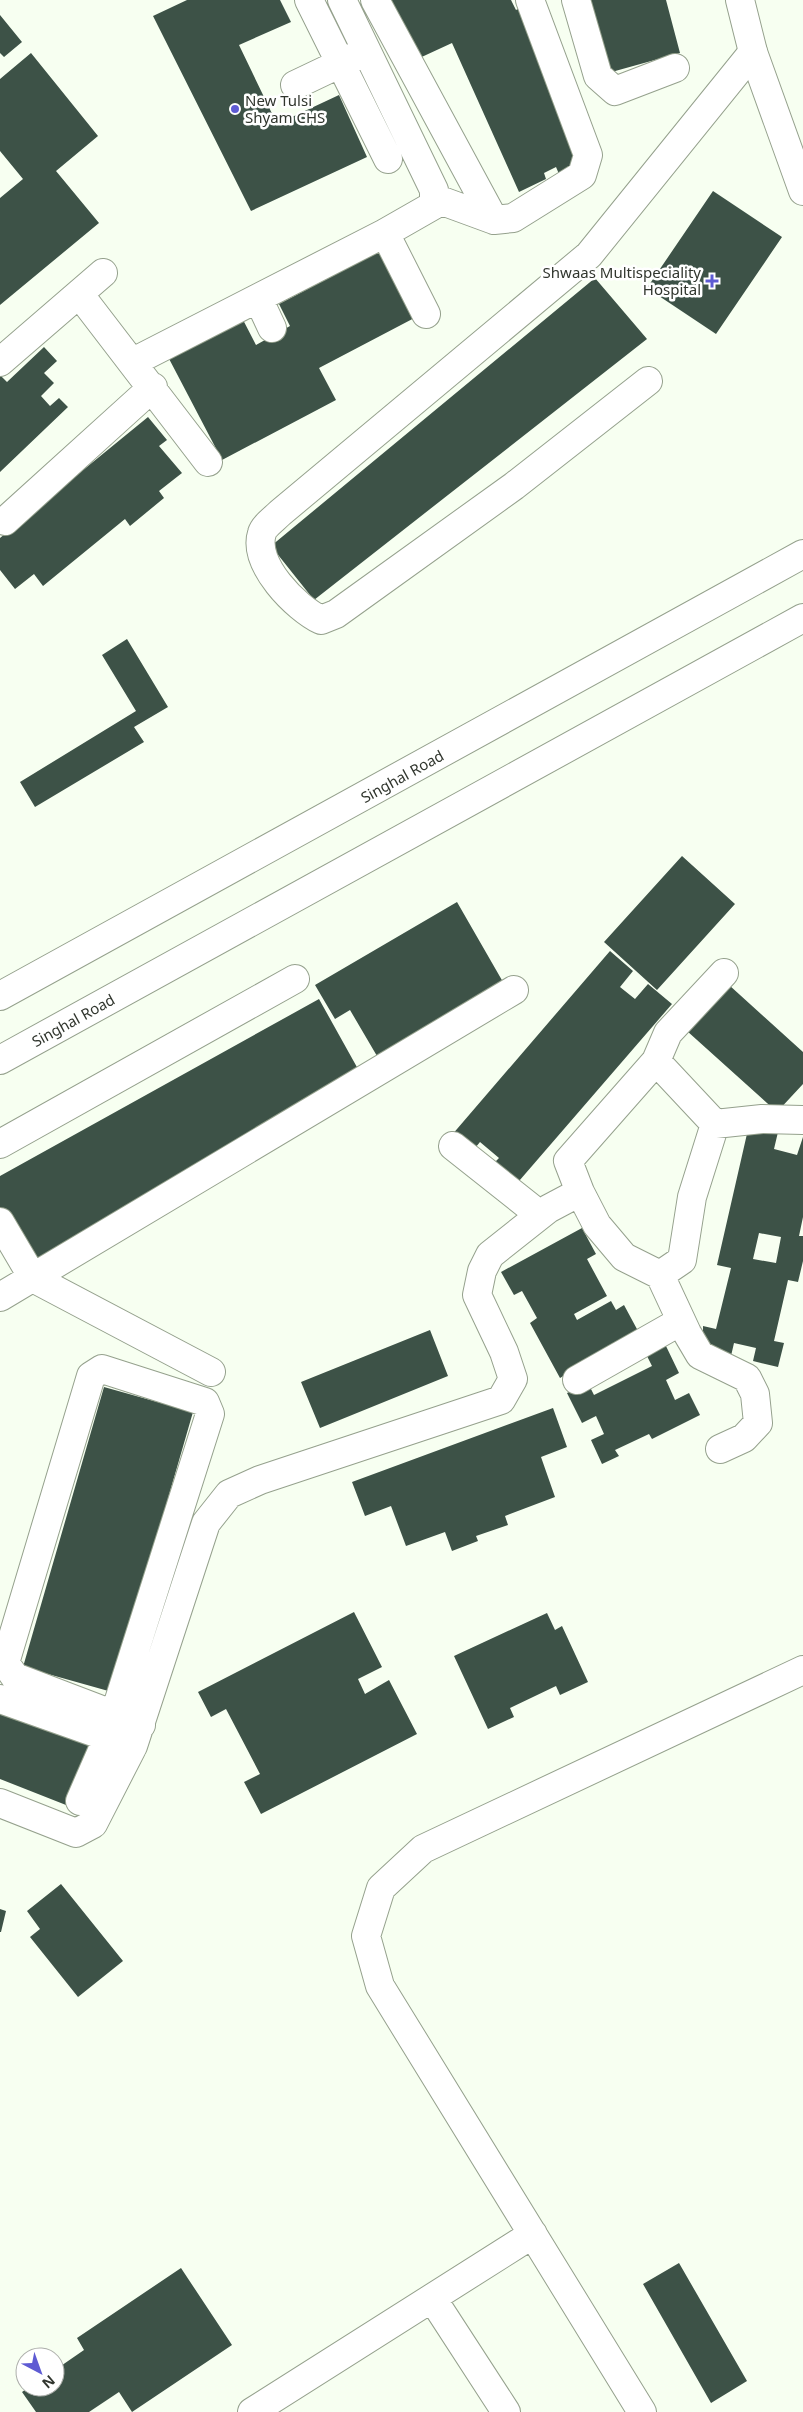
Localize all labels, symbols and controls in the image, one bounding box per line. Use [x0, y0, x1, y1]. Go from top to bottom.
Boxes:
place label: New Tulsi Shyam CHS [245, 90, 325, 127]
marker: New Tulsi Shyam CHS [229, 103, 241, 115]
place label: Shwaas Multispeciality Hospital [543, 262, 701, 299]
marker: Shwaas Multispeciality Hospital [705, 274, 719, 288]
street label: Singhal Road [357, 745, 447, 807]
street label: Singhal Road [28, 989, 118, 1051]
north arrow [15, 2347, 65, 2397]
text: N [38, 2371, 59, 2393]

